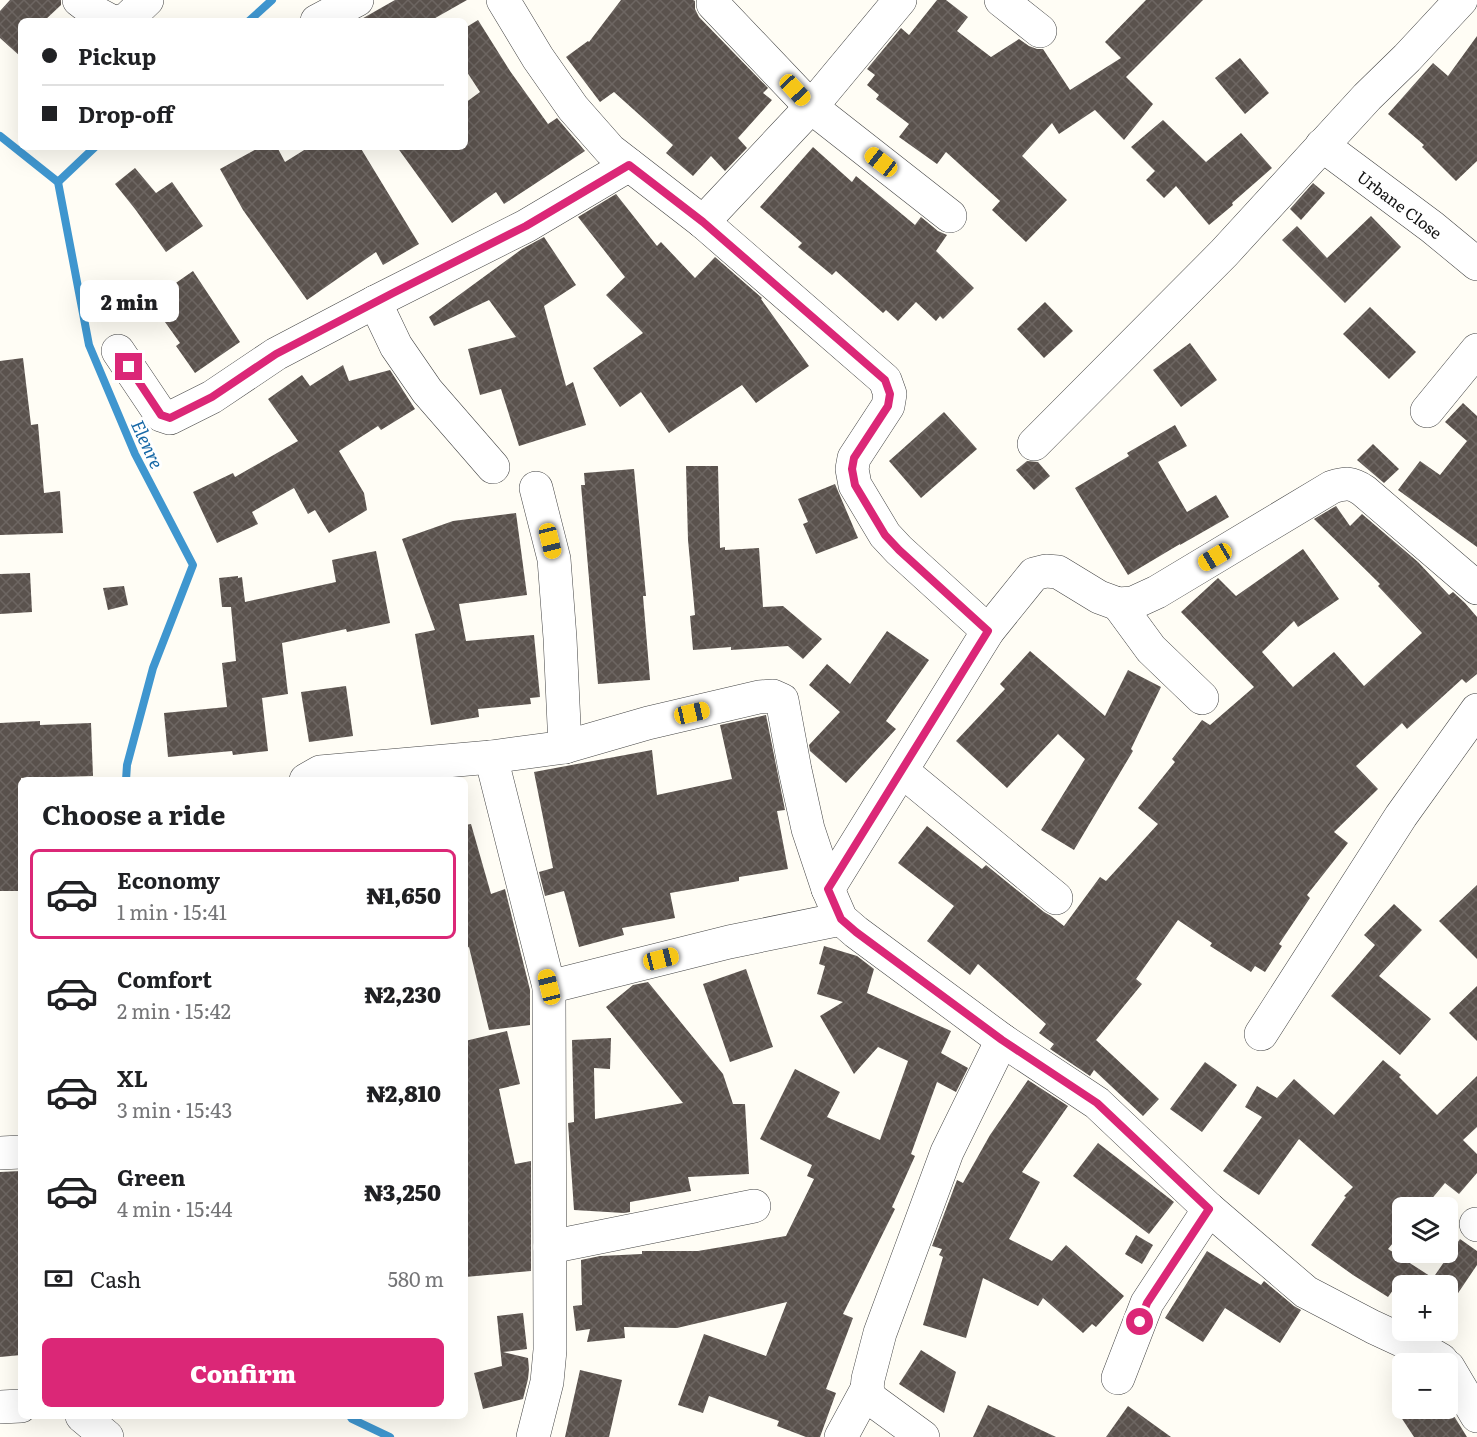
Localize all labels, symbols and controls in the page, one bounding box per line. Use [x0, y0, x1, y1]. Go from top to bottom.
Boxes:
text: Pickup [78, 39, 156, 72]
car [776, 71, 814, 109]
text: Drop-off [78, 97, 174, 130]
car [861, 144, 901, 180]
street label: Urbane Close [1352, 164, 1448, 244]
callout: 2 min [80, 280, 178, 322]
text: 2 min [101, 286, 158, 316]
route end [115, 353, 142, 380]
water label: Elenre [125, 415, 171, 473]
car [537, 521, 563, 561]
car [1195, 540, 1235, 574]
car [672, 700, 712, 726]
text: Choose a ride [42, 793, 225, 833]
text: Economy [117, 863, 220, 896]
icon: car [45, 867, 99, 921]
text: ₦1,650 [366, 878, 441, 911]
text: 1 min · 15:41 [117, 896, 227, 926]
car [641, 946, 681, 972]
text: Comfort [117, 962, 212, 995]
icon: car [45, 966, 99, 1020]
car [536, 967, 562, 1007]
text: ₦2,230 [364, 977, 441, 1010]
text: 2 min · 15:42 [117, 995, 231, 1025]
text: XL [117, 1061, 148, 1094]
icon: car [45, 1065, 99, 1119]
text: ₦2,810 [366, 1076, 441, 1109]
text: 3 min · 15:43 [117, 1094, 232, 1124]
text: Green [117, 1160, 186, 1193]
icon: car [45, 1164, 99, 1218]
text: ₦3,250 [364, 1175, 441, 1208]
text: 4 min · 15:44 [117, 1193, 233, 1223]
map controls [1392, 1197, 1458, 1419]
button: layers [1392, 1197, 1458, 1263]
icon: cash [42, 1262, 75, 1295]
text: Cash [90, 1262, 141, 1295]
text: 580 m [388, 1263, 444, 1293]
button: + [1392, 1275, 1458, 1341]
route start [1126, 1308, 1153, 1335]
button: Confirm [42, 1338, 444, 1407]
button: − [1392, 1353, 1458, 1419]

